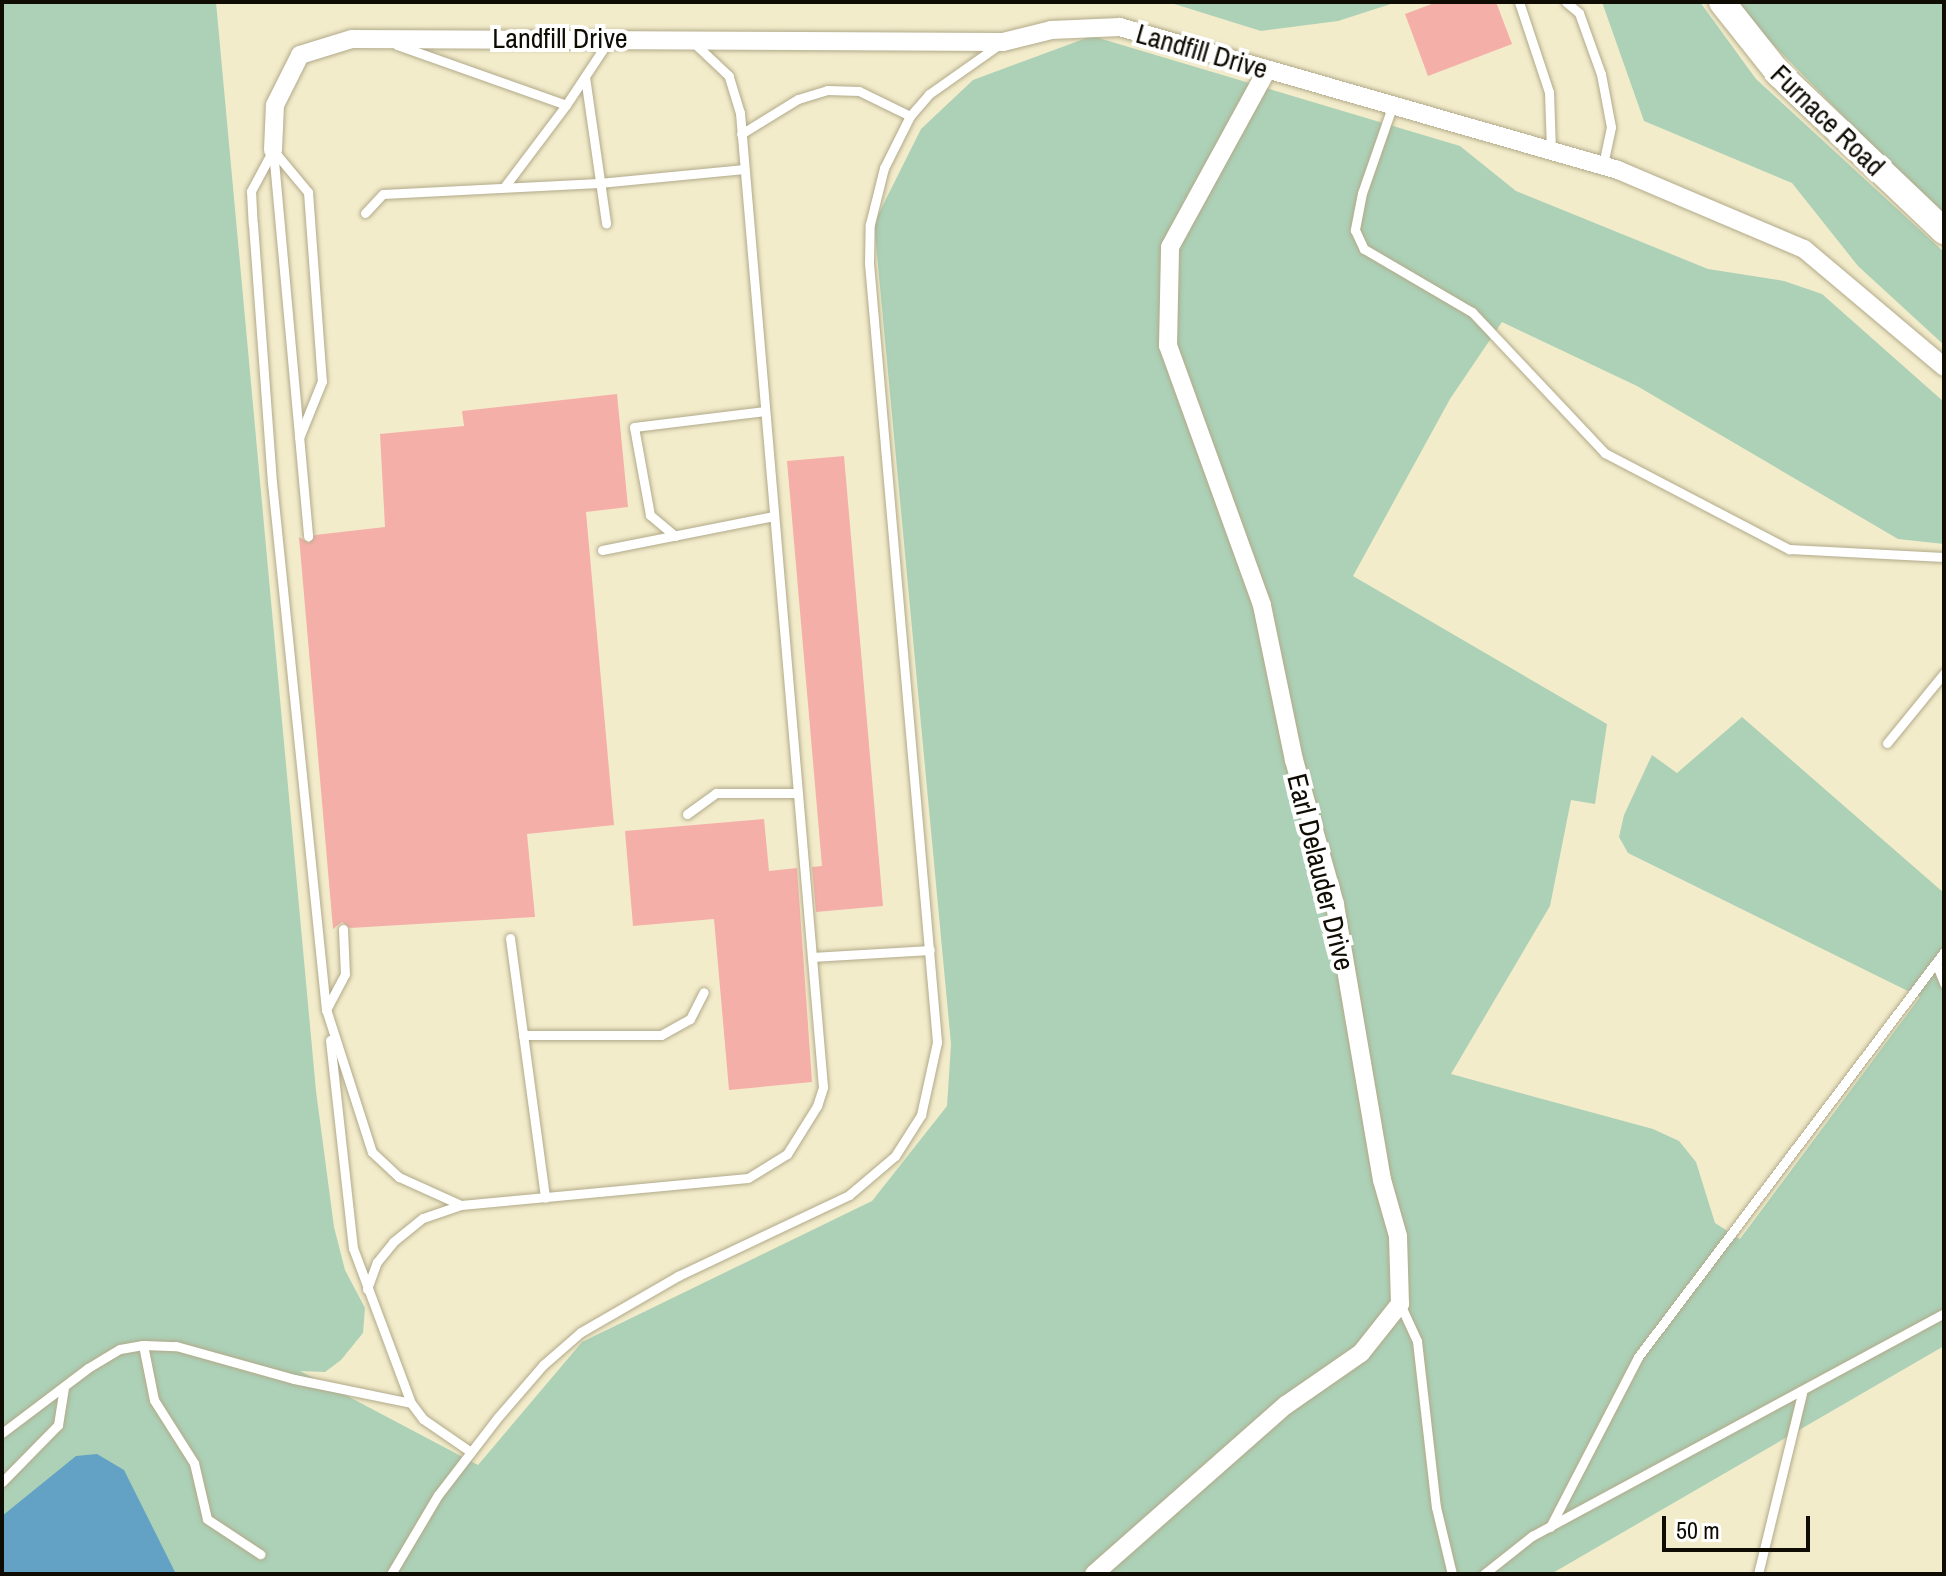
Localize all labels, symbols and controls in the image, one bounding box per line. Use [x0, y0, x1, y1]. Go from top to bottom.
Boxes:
street label: Landfill Drive [1132, 16, 1272, 86]
street label: Landfill Drive [492, 21, 628, 55]
street label: Furnace Road [1764, 57, 1892, 183]
street label: Earl Delauder Drive [1280, 770, 1362, 974]
scale bar [1666, 1500, 1814, 1550]
text: 50 m [1676, 1514, 1720, 1546]

